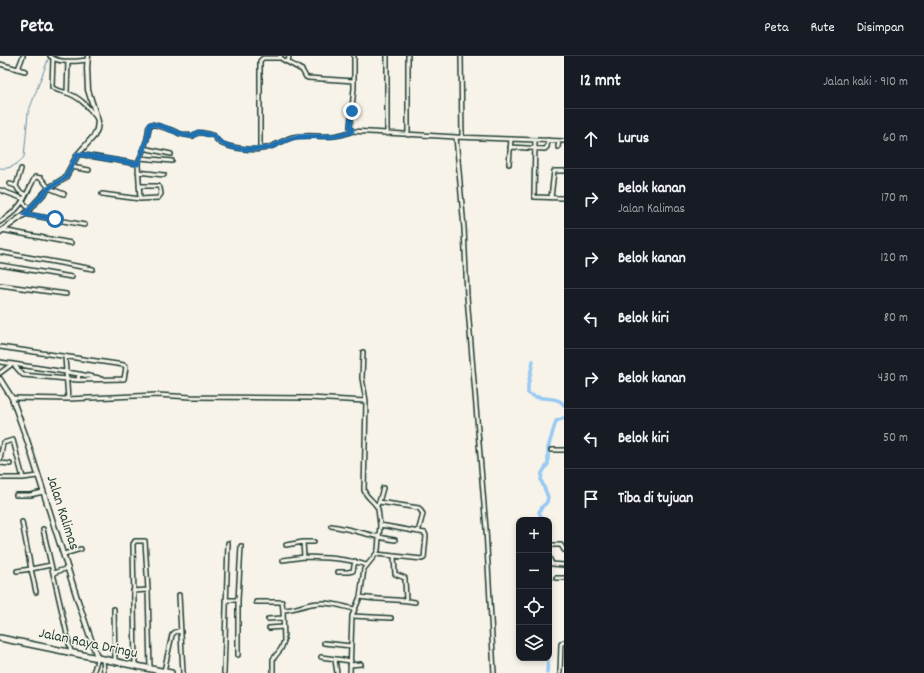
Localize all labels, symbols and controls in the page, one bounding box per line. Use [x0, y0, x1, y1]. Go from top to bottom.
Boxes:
text: Peta [20, 14, 53, 41]
text: Peta [764, 18, 788, 38]
text: Rute [810, 18, 835, 38]
text: Disimpan [857, 18, 904, 38]
text: 12 mnt [580, 70, 621, 94]
text: Jalan kaki · 910 m [823, 73, 908, 92]
route end [343, 102, 361, 120]
icon: ahead [580, 128, 602, 150]
text: Lurus [618, 128, 649, 150]
text: 60 m [883, 129, 908, 148]
text: Belok kanan [618, 178, 686, 200]
icon: right [580, 188, 602, 210]
text: 170 m [881, 189, 908, 208]
text: Jalan Kalimas [618, 200, 685, 219]
route start [46, 210, 64, 228]
icon: right [580, 248, 602, 270]
text: Belok kanan [618, 248, 686, 270]
text: 120 m [880, 249, 908, 268]
icon: left [580, 308, 602, 330]
text: Belok kiri [618, 308, 669, 330]
text: 80 m [884, 309, 908, 328]
icon: right [580, 368, 602, 390]
text: Belok kanan [618, 368, 686, 390]
text: 430 m [878, 369, 908, 388]
icon: left [580, 428, 602, 450]
text: Belok kiri [618, 428, 669, 450]
text: 50 m [883, 429, 908, 448]
street label: Jalan Kalimas [40, 473, 84, 553]
icon: arrive [580, 488, 602, 510]
text: Tiba di tujuan [618, 488, 693, 510]
map controls [516, 517, 552, 661]
button: + [516, 517, 552, 553]
button: − [516, 553, 552, 589]
button: locate [516, 589, 552, 625]
street label: Jalan Raya Dringu [37, 623, 139, 665]
button: layers [516, 625, 552, 661]

